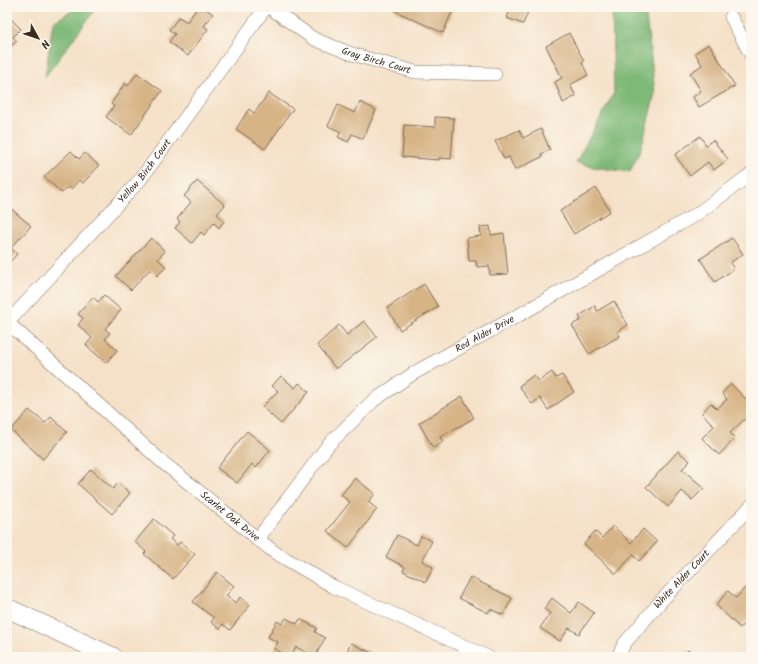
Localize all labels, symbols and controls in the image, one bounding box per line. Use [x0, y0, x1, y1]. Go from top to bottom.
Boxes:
north arrow [18, 18, 58, 58]
text: N [36, 35, 54, 52]
street label: Gray Birch Court [339, 43, 413, 78]
street label: Yellow Birch Court [114, 135, 175, 207]
street label: Red Alder Drive [452, 311, 518, 357]
street label: Scarlet Oak Drive [197, 487, 264, 546]
street label: White Alder Court [650, 546, 714, 612]

